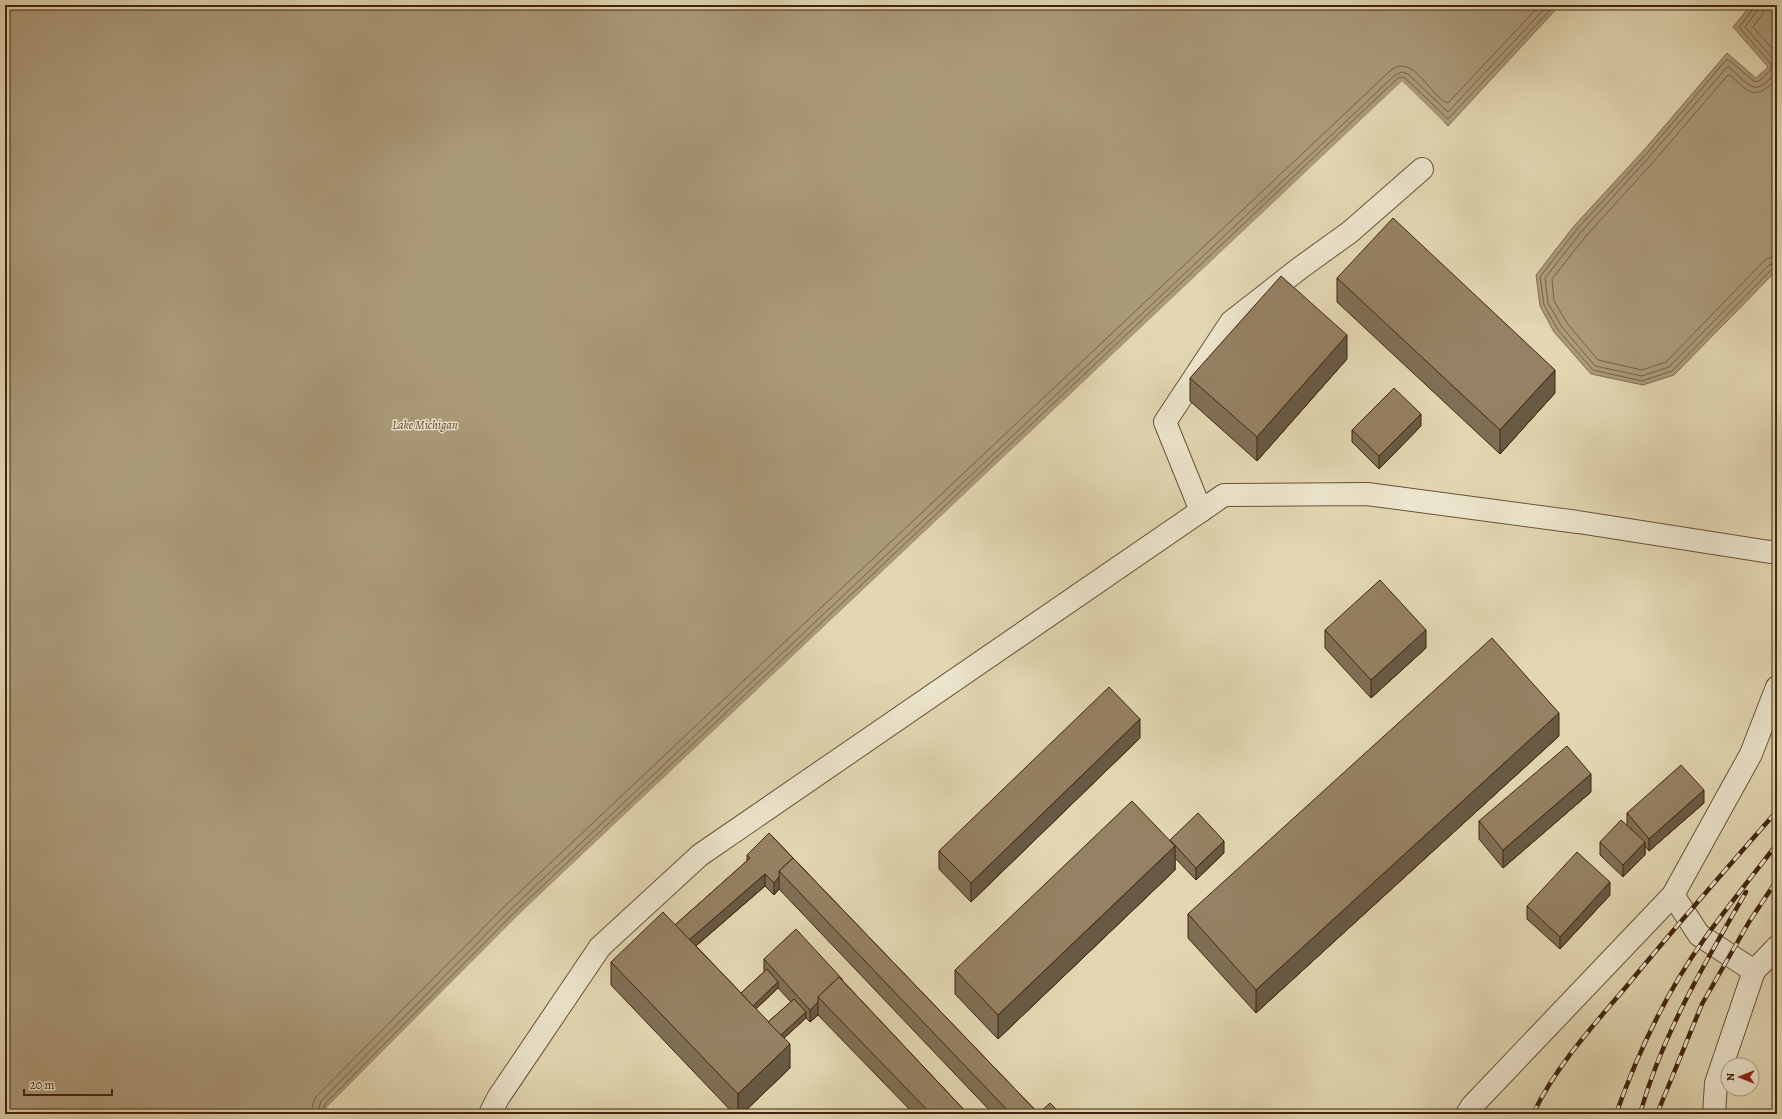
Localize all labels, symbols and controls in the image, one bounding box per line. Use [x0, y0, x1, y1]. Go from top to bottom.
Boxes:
water label: Lake Michigan [392, 417, 458, 433]
north arrow [1720, 1057, 1760, 1097]
scale bar [24, 1071, 112, 1097]
text: N [1723, 1073, 1738, 1081]
text: 20 m [30, 1077, 54, 1093]

